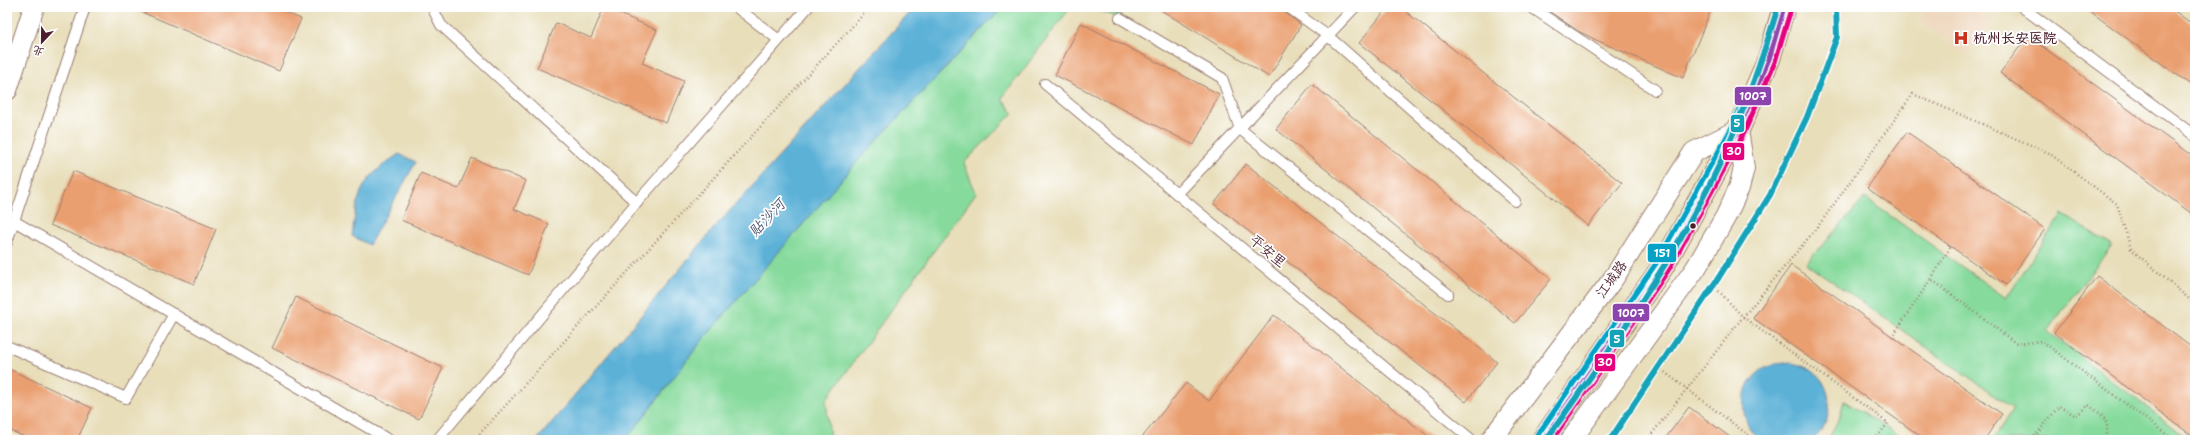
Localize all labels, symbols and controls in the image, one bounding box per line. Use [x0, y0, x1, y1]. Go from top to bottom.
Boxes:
north arrow [22, 22, 62, 62]
hospital icon: 杭州长安医院 [1952, 29, 1970, 47]
place label: 杭州长安医院 [1973, 29, 2057, 47]
text: 北 [31, 42, 46, 60]
line badge: 1007 [1734, 86, 1772, 106]
text: 1007 [1739, 89, 1767, 104]
line badge: 5 [1730, 114, 1745, 133]
text: 5 [1734, 116, 1741, 131]
line badge: 30 [1722, 142, 1745, 161]
text: 30 [1726, 144, 1742, 159]
water label: 贴沙河 [744, 193, 792, 241]
unlabelled marker [1688, 221, 1698, 231]
street label: 平安里 [1246, 231, 1290, 271]
line badge: 151 [1647, 243, 1677, 263]
text: 151 [1654, 246, 1670, 261]
street label: 江城路 [1591, 257, 1631, 301]
line badge: 1007 [1612, 303, 1650, 322]
text: 1007 [1617, 306, 1645, 321]
line badge: 5 [1609, 329, 1625, 348]
text: 5 [1614, 332, 1621, 347]
line badge: 30 [1594, 353, 1616, 372]
text: 30 [1597, 355, 1613, 370]

